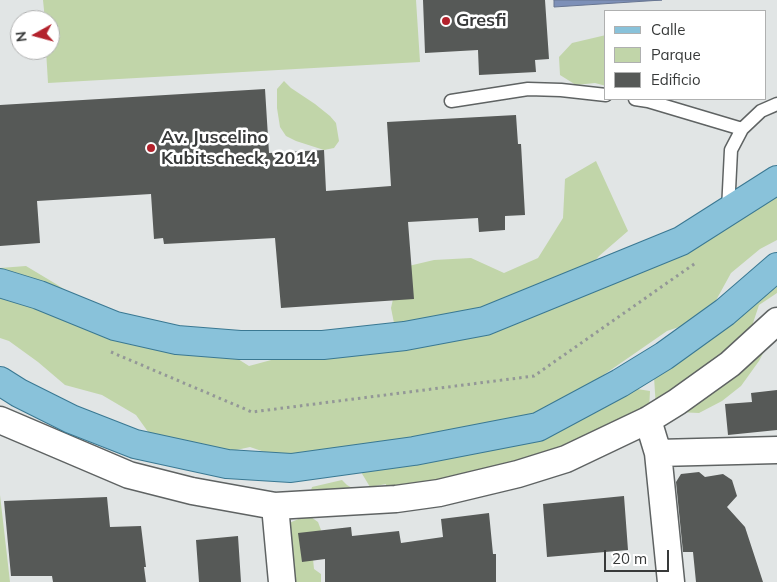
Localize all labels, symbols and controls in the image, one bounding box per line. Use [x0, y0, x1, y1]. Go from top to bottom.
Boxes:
north arrow [10, 10, 60, 60]
place label: Gresfi [456, 10, 506, 32]
legend [604, 10, 767, 100]
marker: Gresfi [440, 15, 452, 27]
text: Calle [651, 20, 685, 39]
text: N [12, 30, 31, 43]
text: Parque [651, 45, 701, 64]
text: Edificio [651, 70, 701, 89]
place label: Av. Juscelino Kubitscheck, 2014 [161, 127, 317, 170]
marker: Av. Juscelino Kubitscheck, 2014 [145, 142, 157, 154]
scale bar [607, 540, 672, 572]
text: 20 m [612, 549, 647, 568]

